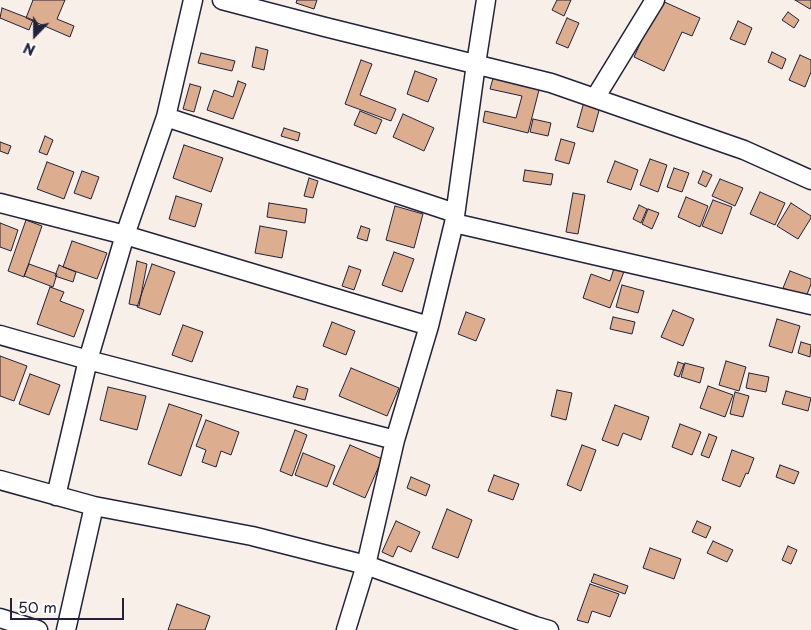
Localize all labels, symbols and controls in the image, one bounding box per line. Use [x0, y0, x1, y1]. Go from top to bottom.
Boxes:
north arrow [10, 10, 60, 60]
text: N [20, 38, 38, 61]
scale bar [12, 588, 126, 620]
text: 50 m [18, 595, 57, 618]

